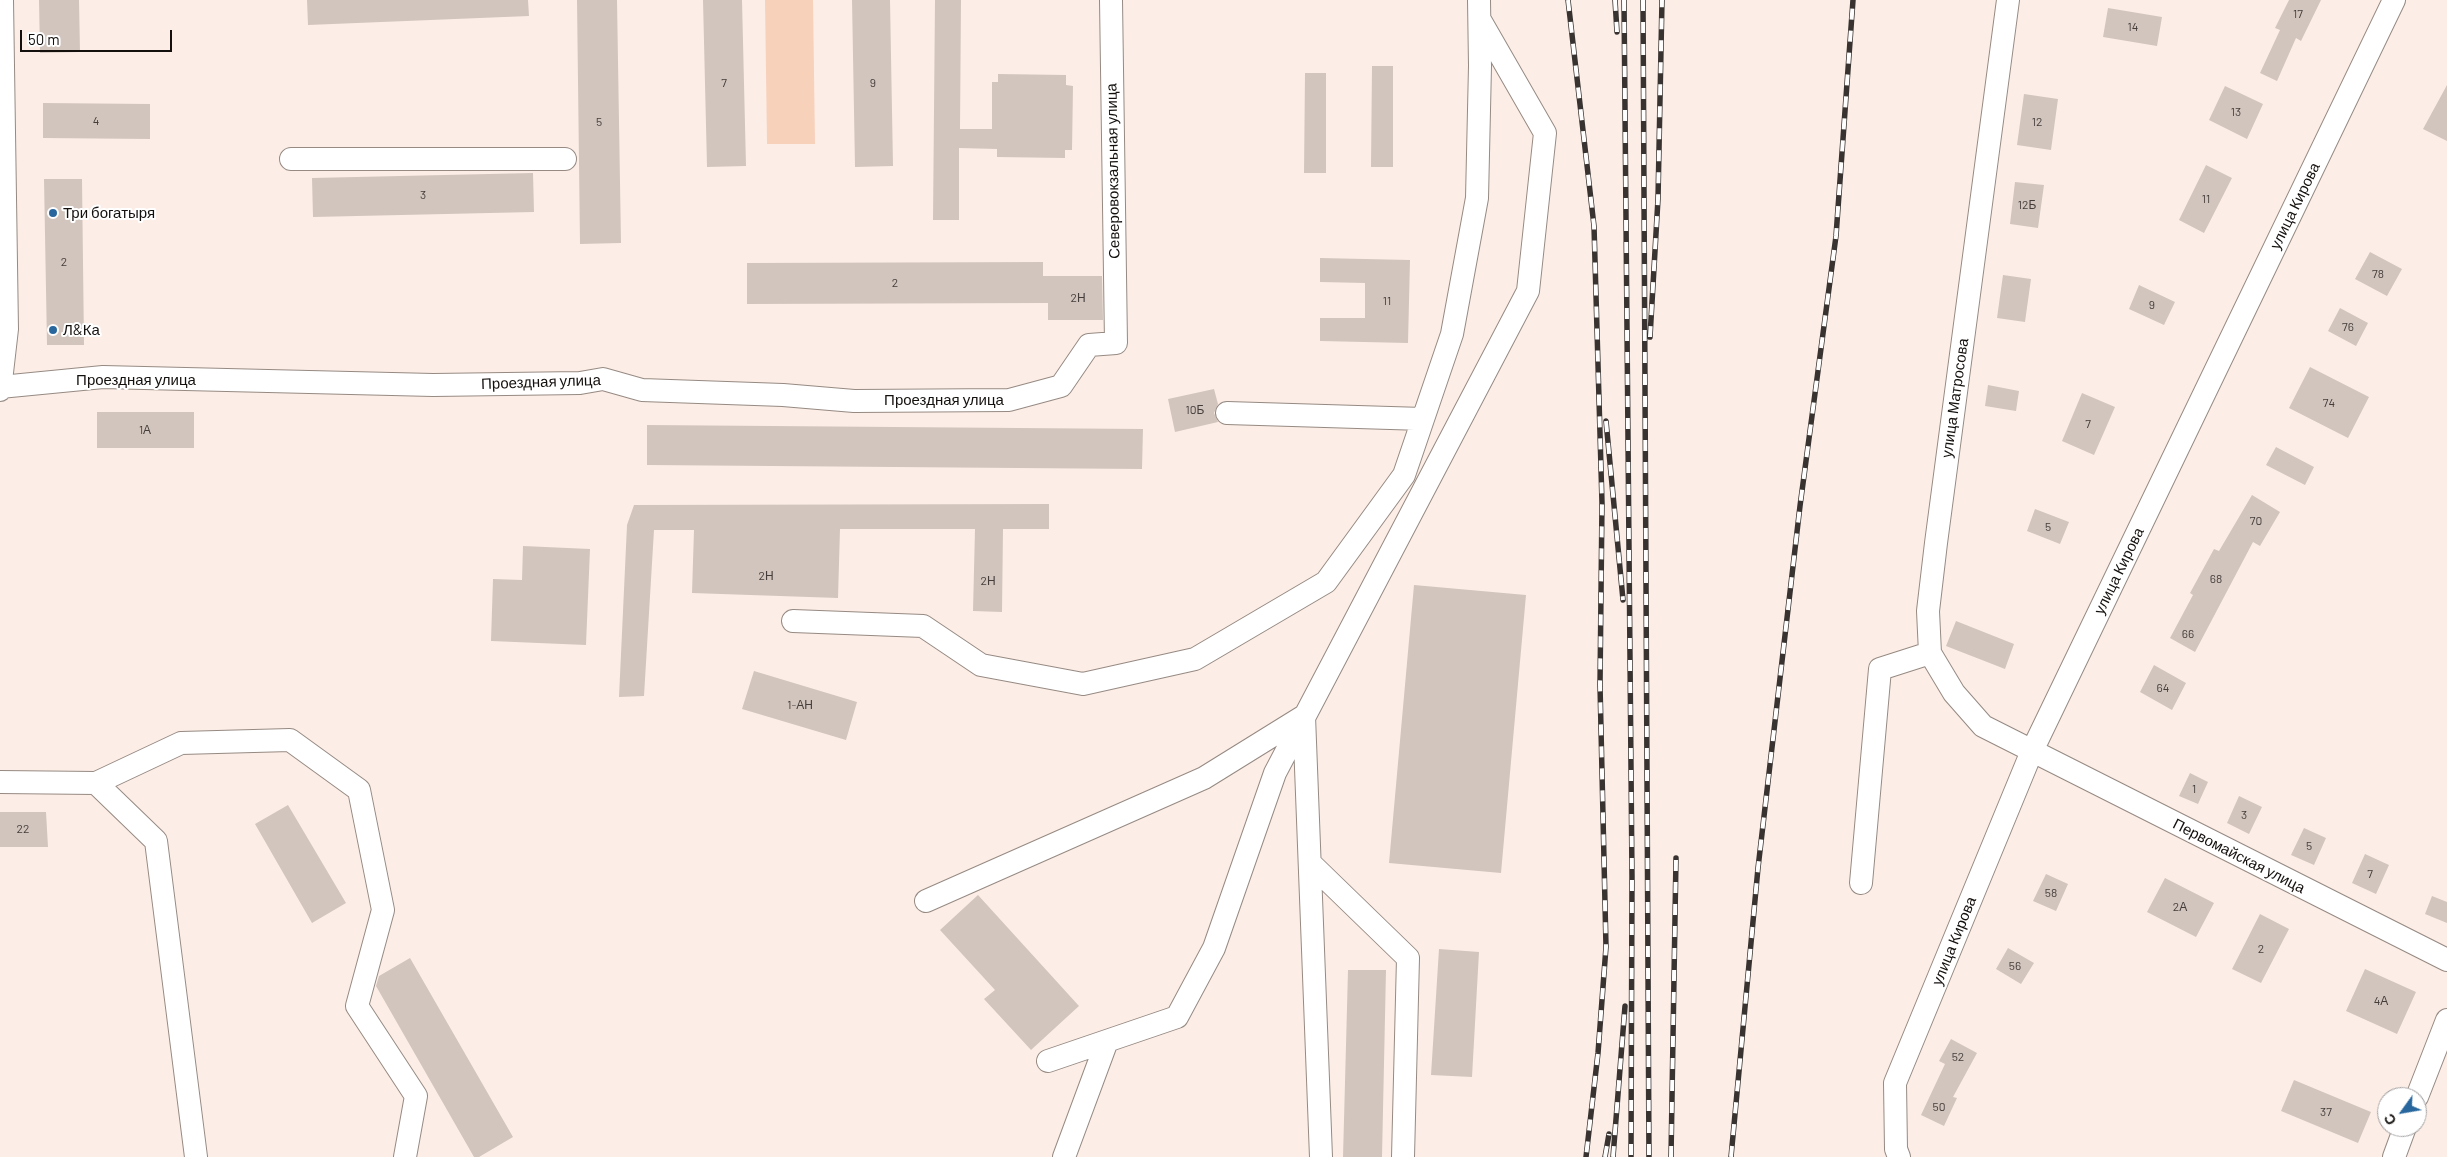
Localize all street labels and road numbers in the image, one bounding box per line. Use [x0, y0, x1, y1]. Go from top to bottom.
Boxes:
street label: Северовокзальная улица [1102, 83, 1124, 259]
street label: улица Кирова [2266, 160, 2324, 252]
street label: улица Матросова [1938, 337, 1972, 459]
street label: Проездная улица [76, 371, 196, 389]
street label: Проездная улица [481, 371, 601, 393]
street label: Проездная улица [884, 391, 1004, 409]
street label: улица Кирова [2090, 525, 2148, 617]
street label: Первомайская улица [2170, 815, 2308, 897]
street label: улица Кирова [1928, 894, 1980, 988]

